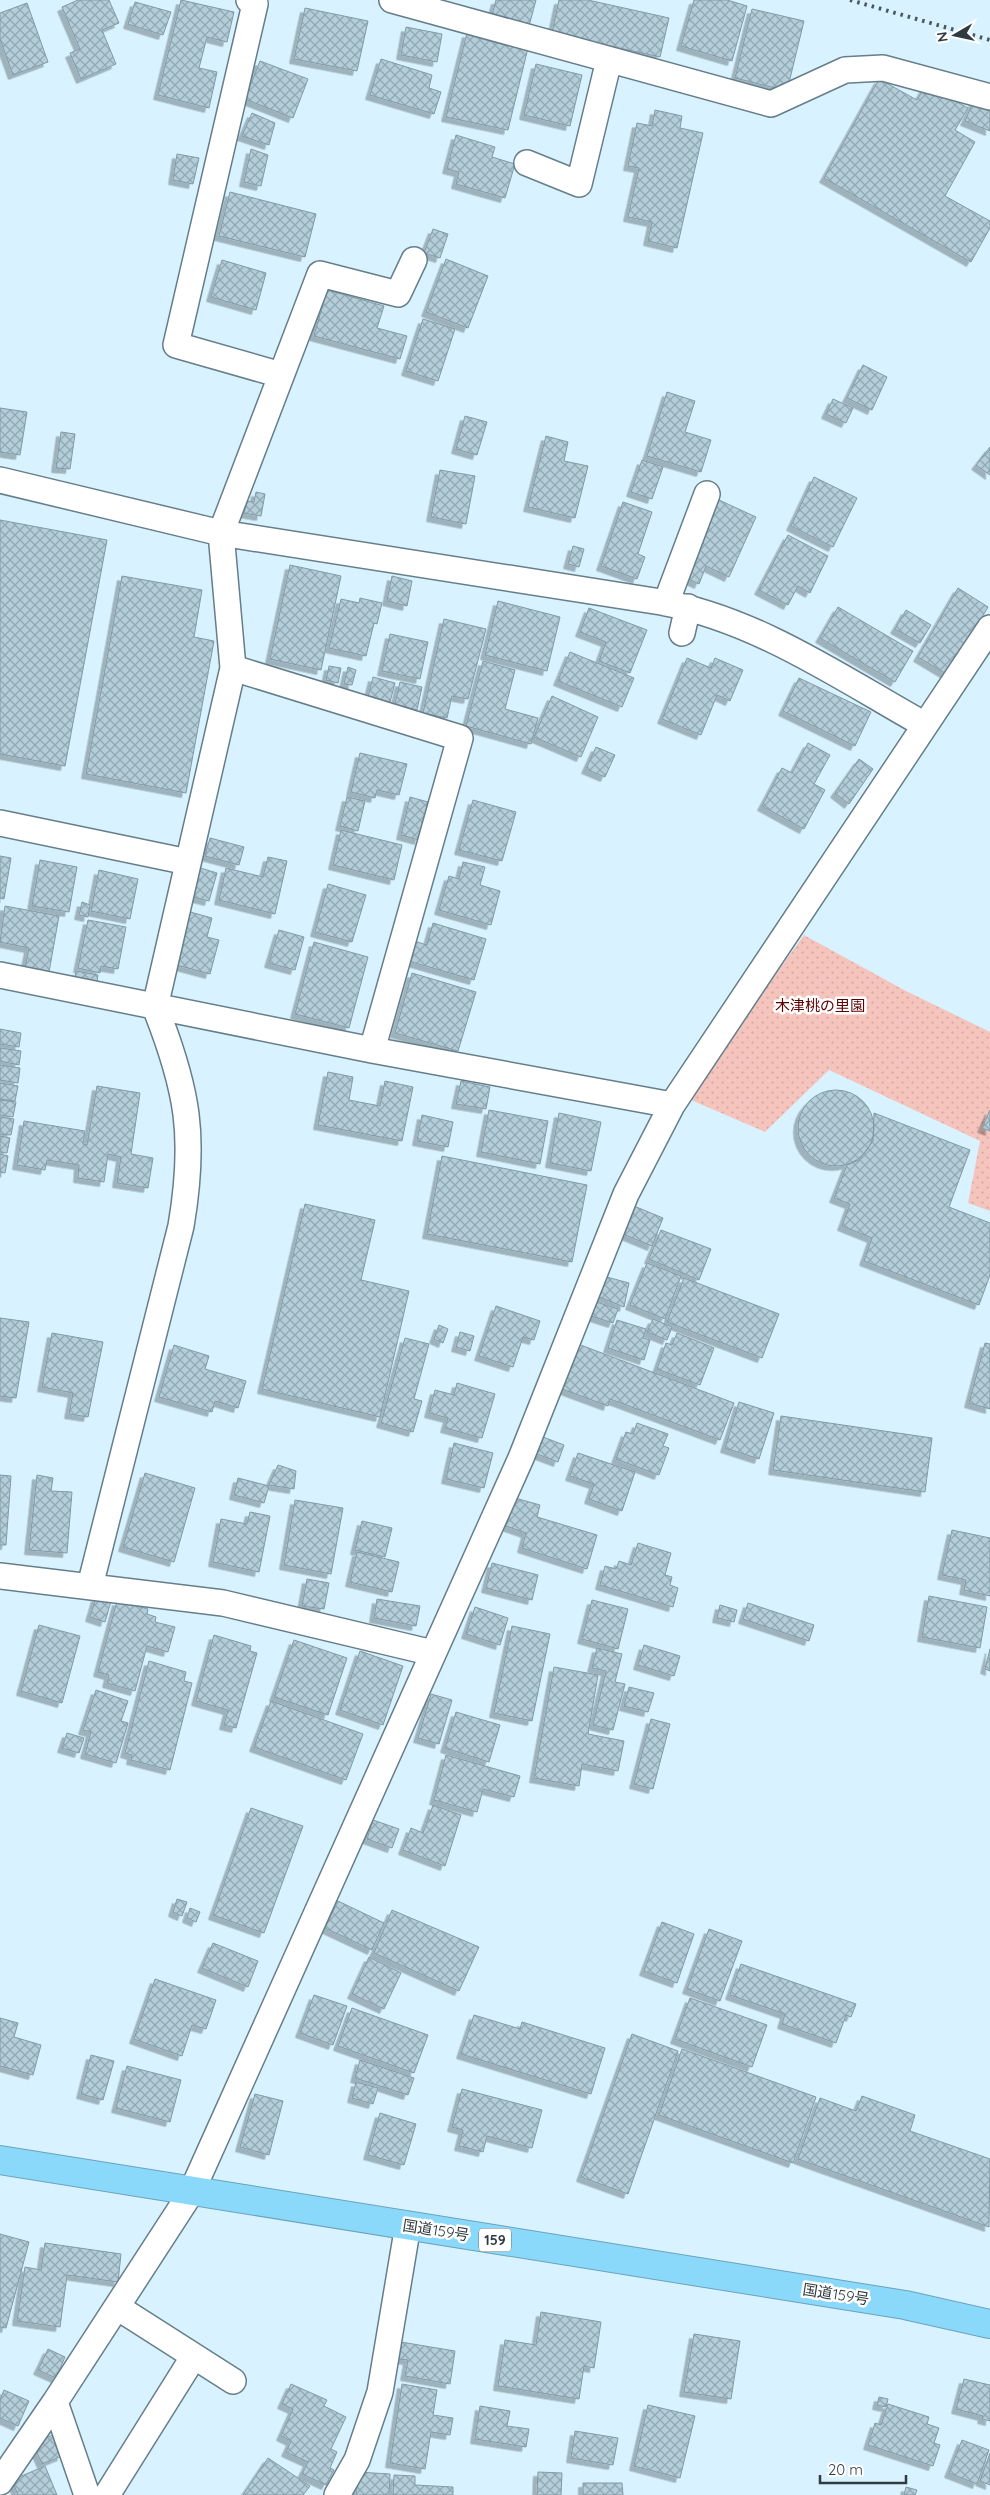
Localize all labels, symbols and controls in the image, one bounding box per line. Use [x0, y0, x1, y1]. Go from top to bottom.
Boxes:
north arrow [930, 10, 980, 60]
text: N [932, 31, 952, 44]
park label: 木津桃の里園 [775, 996, 865, 1015]
street label: 国道159号 [401, 2215, 471, 2245]
road number: 159 [479, 2228, 511, 2252]
street label: 国道159号 [801, 2279, 871, 2309]
scale bar [820, 2452, 906, 2484]
text: 20 m [828, 2460, 863, 2479]

